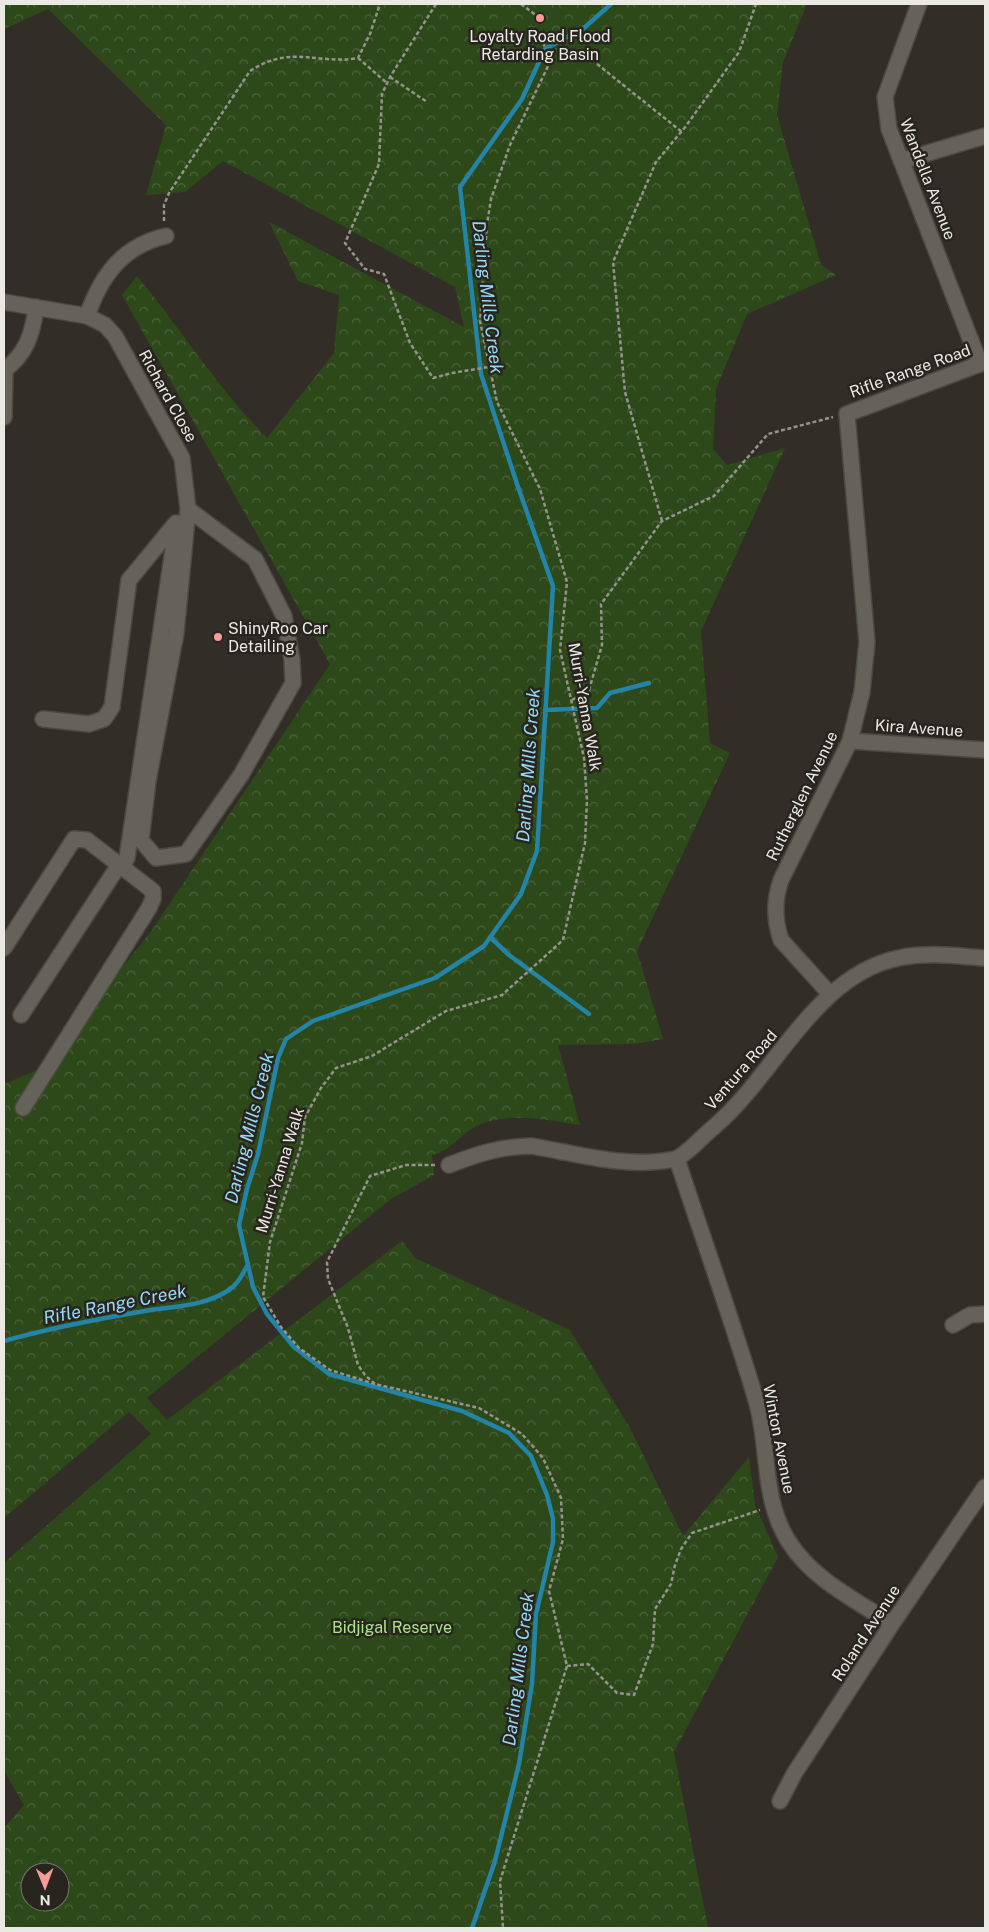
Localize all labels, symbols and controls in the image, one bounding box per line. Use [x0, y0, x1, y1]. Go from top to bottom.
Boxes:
marker: Loyalty Road Flood Retarding Basin [534, 12, 546, 24]
place label: Loyalty Road Flood Retarding Basin [469, 27, 611, 64]
street label: Wandella Avenue [896, 116, 960, 242]
water label: Darling Mills Creek [468, 219, 508, 375]
street label: Rifle Range Road [847, 340, 973, 402]
street label: Richard Close [135, 347, 201, 445]
place label: ShinyRoo Car Detailing [228, 619, 328, 656]
marker: ShinyRoo Car Detailing [212, 631, 224, 643]
street label: Murri-Yanna Walk [564, 641, 606, 773]
water label: Darling Mills Creek [512, 687, 544, 843]
street label: Kira Avenue [874, 715, 964, 741]
street label: Rutherglen Avenue [762, 728, 842, 864]
street label: Ventura Road [701, 1026, 781, 1114]
water label: Darling Mills Creek [220, 1050, 278, 1205]
street label: Murri-Yanna Walk [252, 1105, 308, 1235]
water label: Rifle Range Creek [42, 1280, 189, 1328]
street label: Winton Avenue [759, 1383, 799, 1495]
street label: Roland Avenue [828, 1581, 904, 1685]
water label: Darling Mills Creek [498, 1591, 538, 1747]
park label: Bidjigal Reserve [332, 1618, 452, 1637]
north arrow [20, 1862, 70, 1912]
text: N [40, 1892, 51, 1908]

